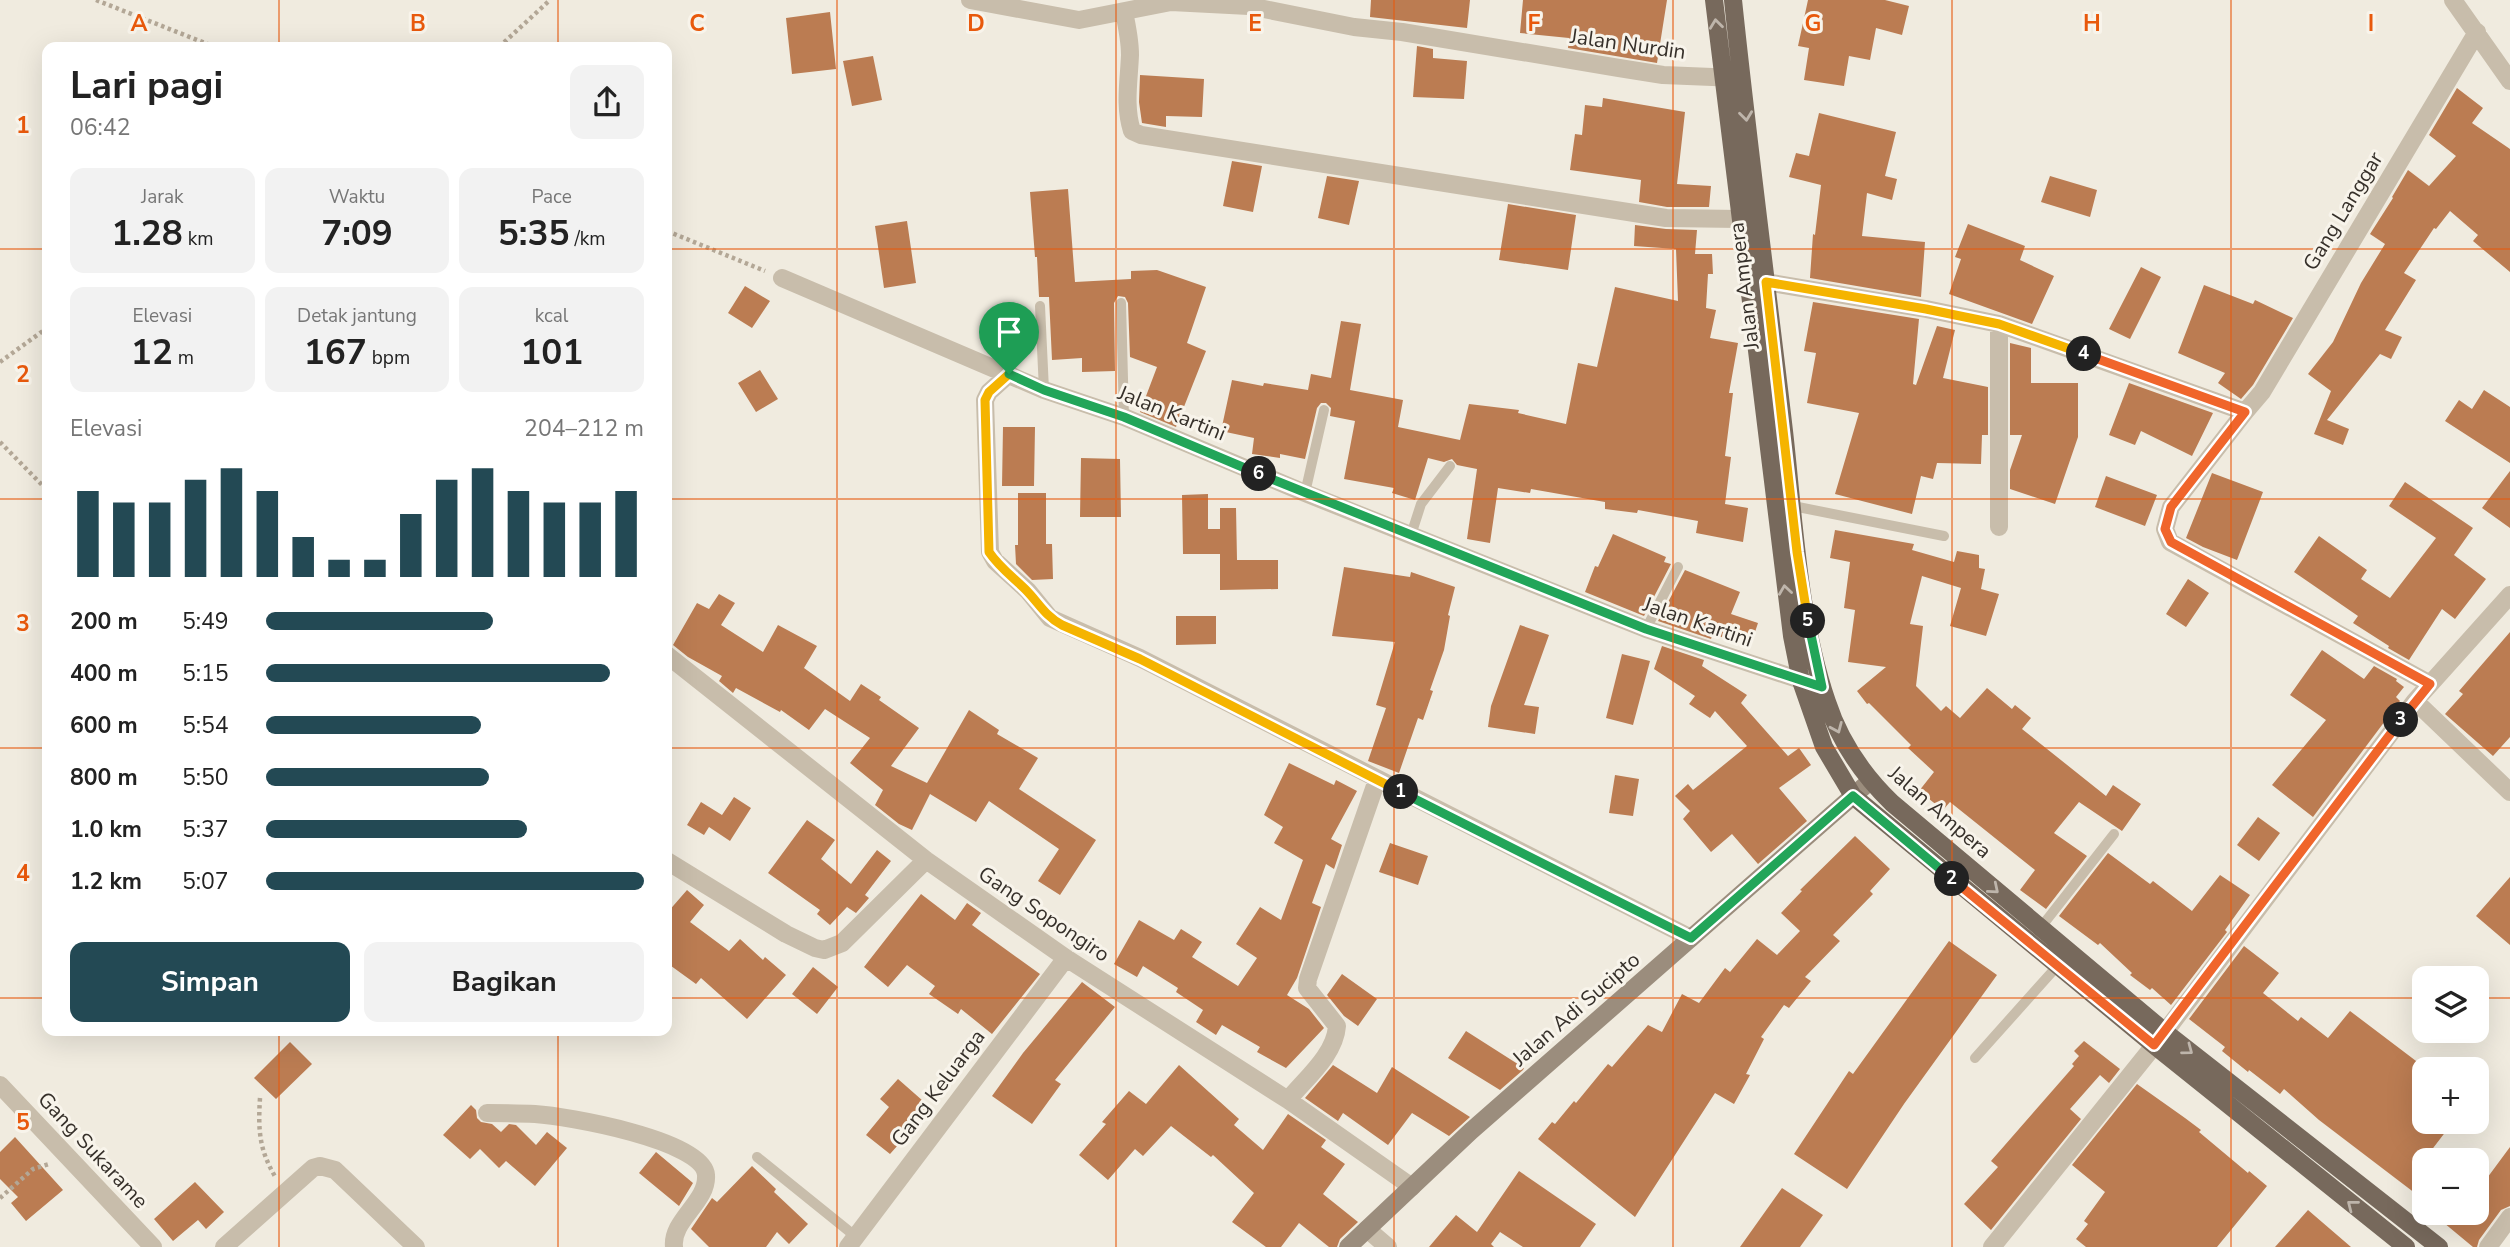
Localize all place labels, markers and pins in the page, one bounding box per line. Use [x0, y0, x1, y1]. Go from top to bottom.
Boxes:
pin [979, 302, 1039, 374]
pin: 4 [2066, 336, 2102, 372]
pin: 6 [1242, 456, 1276, 491]
pin: 5 [1790, 604, 1826, 638]
pin: 3 [2384, 702, 2418, 738]
pin: 1 [1384, 774, 1418, 810]
pin: 2 [1934, 862, 1969, 896]

